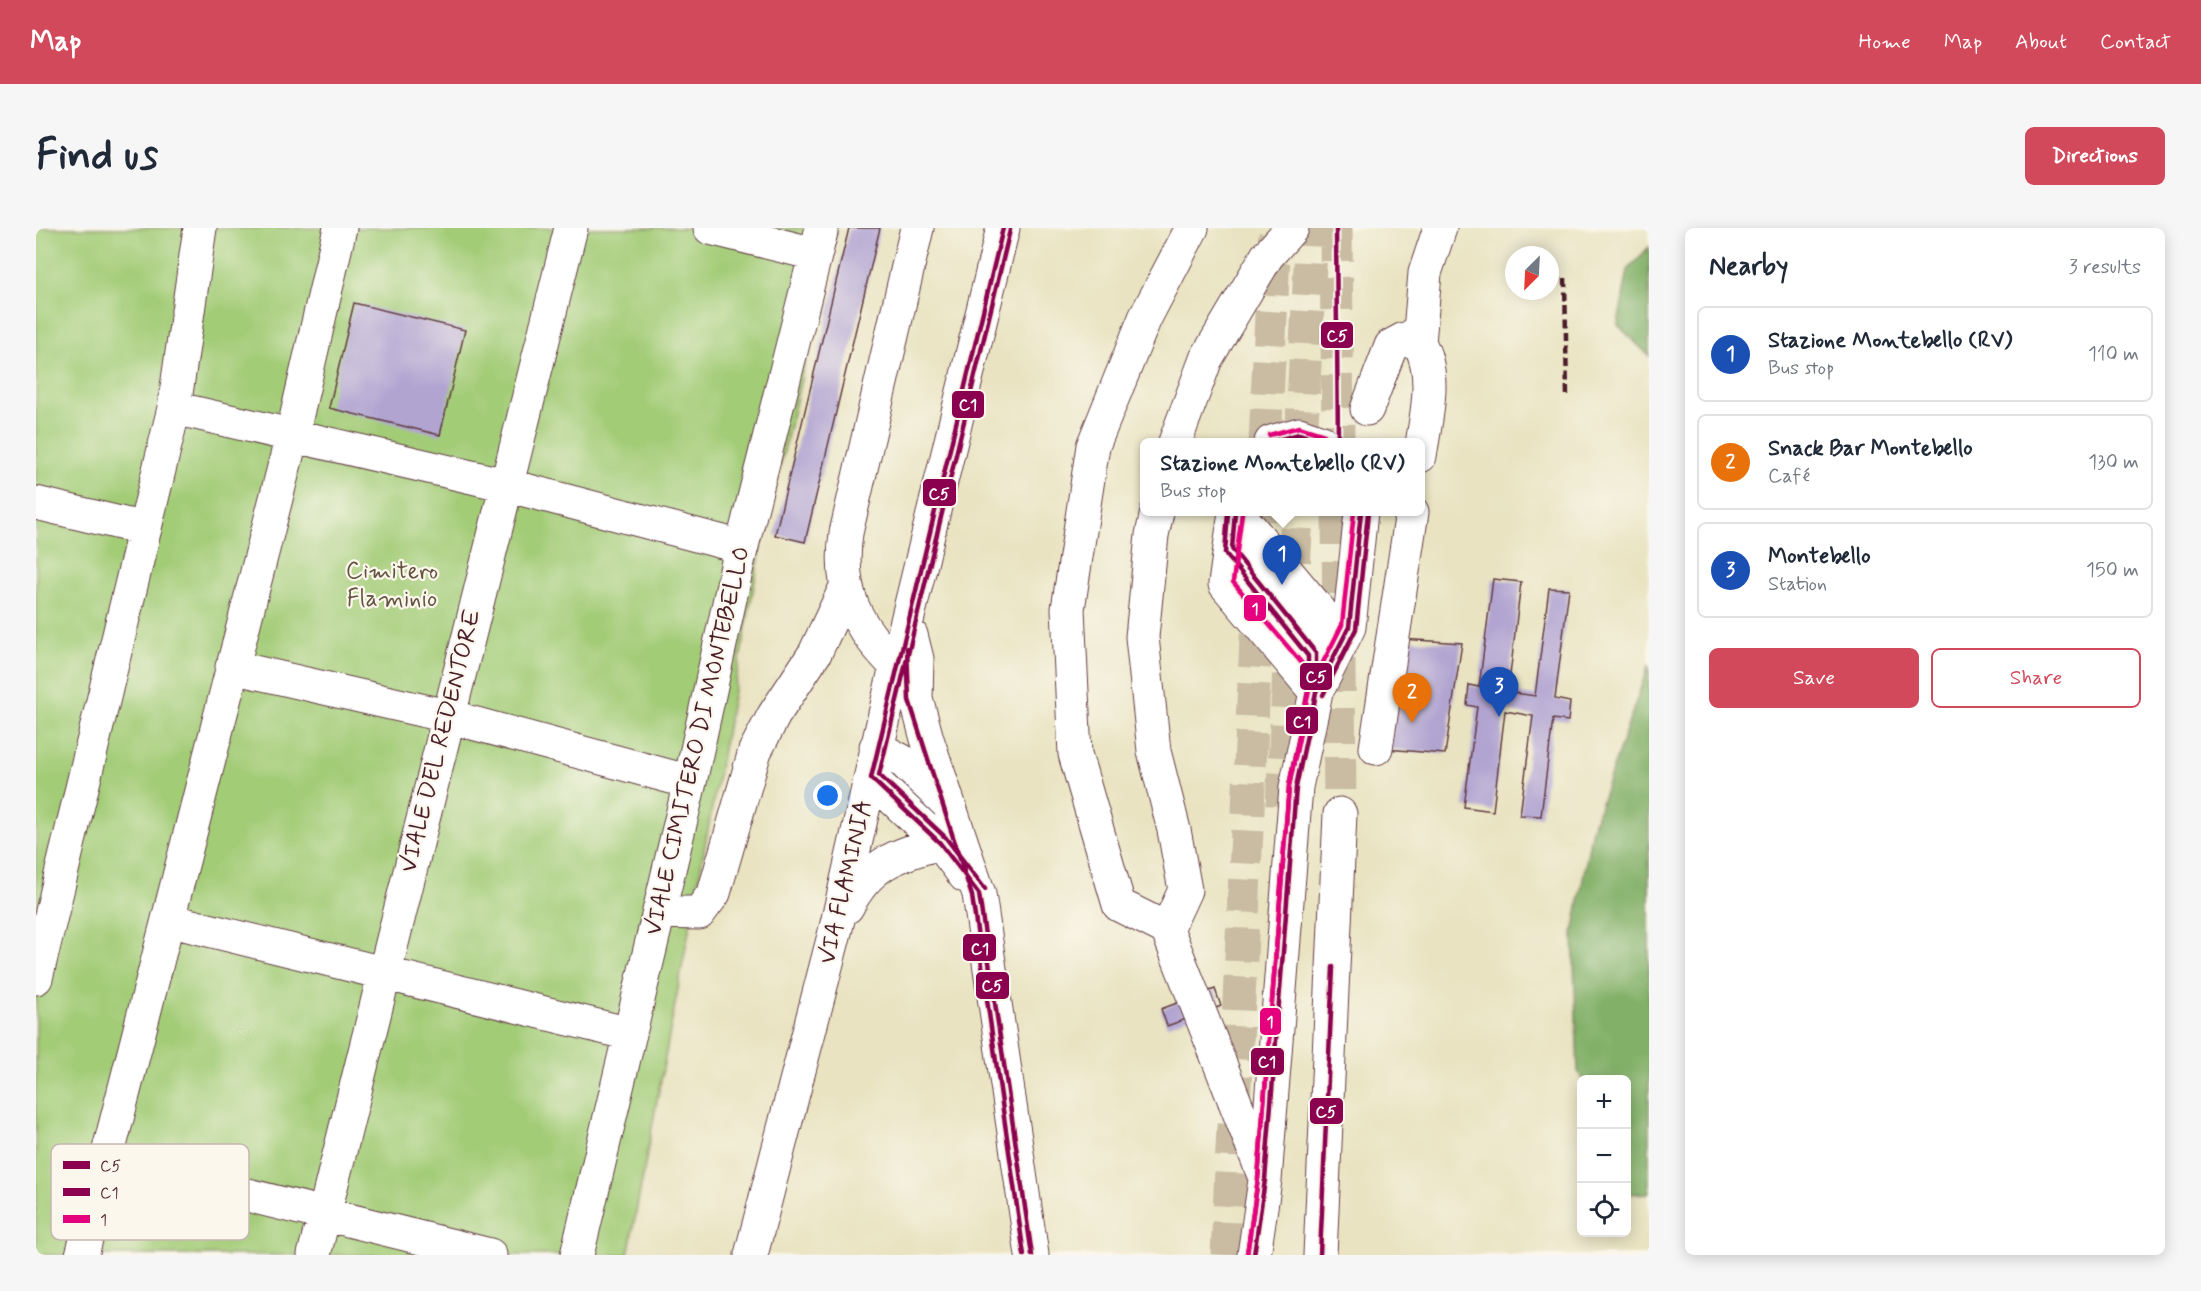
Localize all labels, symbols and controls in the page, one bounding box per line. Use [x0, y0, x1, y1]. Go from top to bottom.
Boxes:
text: Map [30, 24, 81, 61]
text: Home [1859, 28, 1911, 56]
text: Map [1944, 28, 1982, 56]
text: About [2015, 28, 2067, 56]
text: Contact [2100, 28, 2171, 56]
button: Directions [2025, 127, 2165, 185]
text: Find us [36, 129, 158, 184]
north arrow [1505, 246, 1559, 300]
text: Nearby [1709, 250, 1788, 284]
text: 3 results [2069, 254, 2141, 281]
line badge: C5 [1320, 321, 1354, 349]
text: C5 [1327, 326, 1348, 347]
text: Stazione Montebello (RV) [1768, 327, 2012, 355]
text: 1 [1726, 341, 1735, 368]
text: 110 m [2088, 341, 2139, 368]
text: Bus stop [1768, 355, 1834, 382]
line badge: C1 [951, 390, 985, 419]
text: C1 [959, 395, 977, 416]
text: Snack Bar Montebello [1768, 435, 1973, 463]
popup [1140, 438, 1425, 516]
text: 2 [1726, 449, 1735, 476]
text: 130 m [2088, 449, 2139, 476]
text: Stazione Montebello (RV) [1160, 450, 1405, 478]
text: Café [1768, 463, 1810, 490]
line badge: C5 [922, 478, 957, 507]
text: Bus stop [1160, 478, 1227, 505]
text: C5 [929, 484, 950, 505]
pin: 1 [1262, 536, 1302, 585]
street label: VIALE CIMITERO DI MONTEBELLO [638, 543, 758, 939]
text: Montebello [1768, 543, 1871, 571]
park label: Cimitero Flaminio [346, 556, 438, 615]
text: 3 [1726, 557, 1735, 584]
text: 150 m [2086, 557, 2139, 584]
text: Station [1768, 571, 1827, 598]
line badge: 1 [1243, 594, 1267, 622]
text: 1 [1251, 599, 1259, 620]
street label: VIALE DEL REDENTORE [393, 606, 489, 876]
button: Save [1709, 648, 1919, 708]
button: Share [1931, 648, 2141, 708]
line badge: C5 [1299, 662, 1333, 691]
text: C5 [1306, 667, 1327, 688]
pin: 3 [1480, 668, 1518, 717]
pin: 2 [1392, 674, 1432, 723]
line badge: C1 [1285, 706, 1319, 735]
text: C1 [1293, 712, 1311, 733]
your location [813, 781, 842, 810]
street label: VIA FLAMINIA [812, 797, 880, 967]
line badge: C1 [962, 933, 997, 962]
text: C1 [971, 939, 989, 960]
line badge: C5 [975, 971, 1010, 1000]
text: C5 [982, 976, 1003, 997]
line badge: 1 [1259, 1007, 1282, 1036]
text: 1 [1266, 1012, 1274, 1033]
line badge: C1 [1250, 1047, 1285, 1076]
text: C1 [1258, 1052, 1276, 1073]
map controls [1577, 1075, 1631, 1237]
button: + [1577, 1075, 1631, 1129]
line badge: C5 [1309, 1097, 1344, 1125]
text: C5 [1316, 1102, 1337, 1123]
button: − [1577, 1129, 1631, 1183]
legend [51, 1144, 249, 1240]
text: C5 [100, 1156, 121, 1177]
text: C1 [100, 1183, 119, 1204]
button: locate [1577, 1183, 1631, 1237]
text: 1 [100, 1210, 107, 1231]

